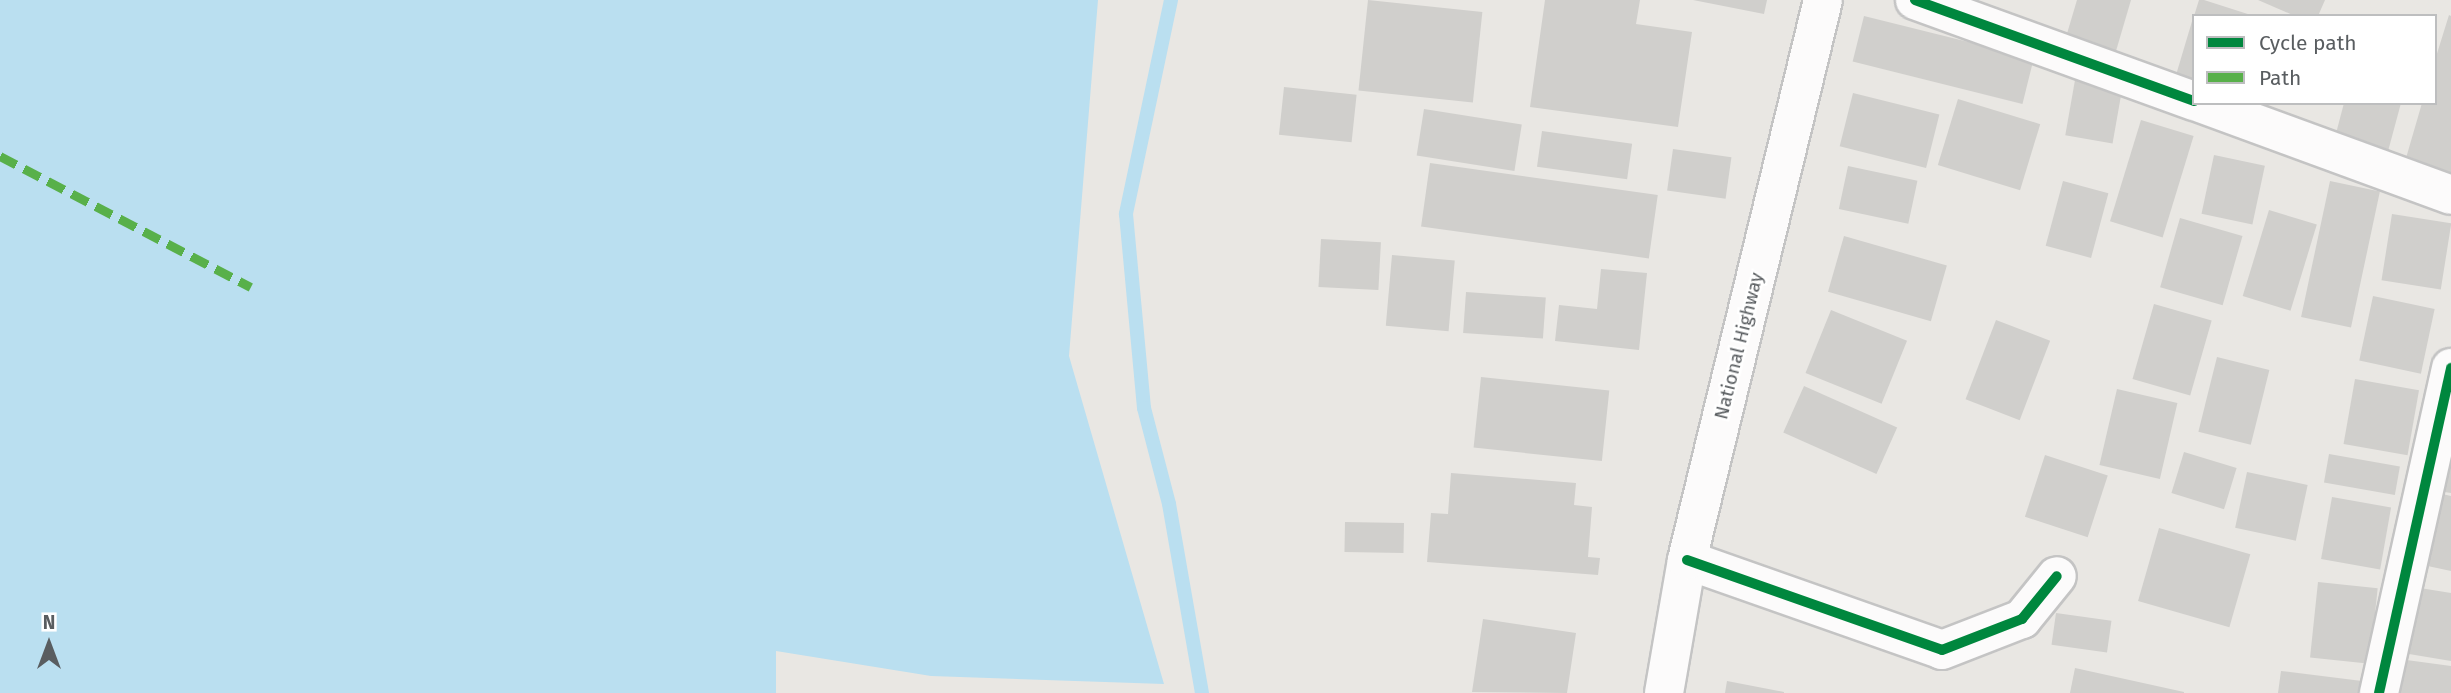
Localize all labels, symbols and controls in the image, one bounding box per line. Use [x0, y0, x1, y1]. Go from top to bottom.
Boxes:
legend [2192, 14, 2437, 105]
text: Cycle path [2259, 30, 2357, 56]
text: Path [2259, 65, 2301, 91]
street label: National Highway [1710, 270, 1768, 422]
north arrow [14, 609, 84, 679]
text: N [43, 611, 55, 634]

